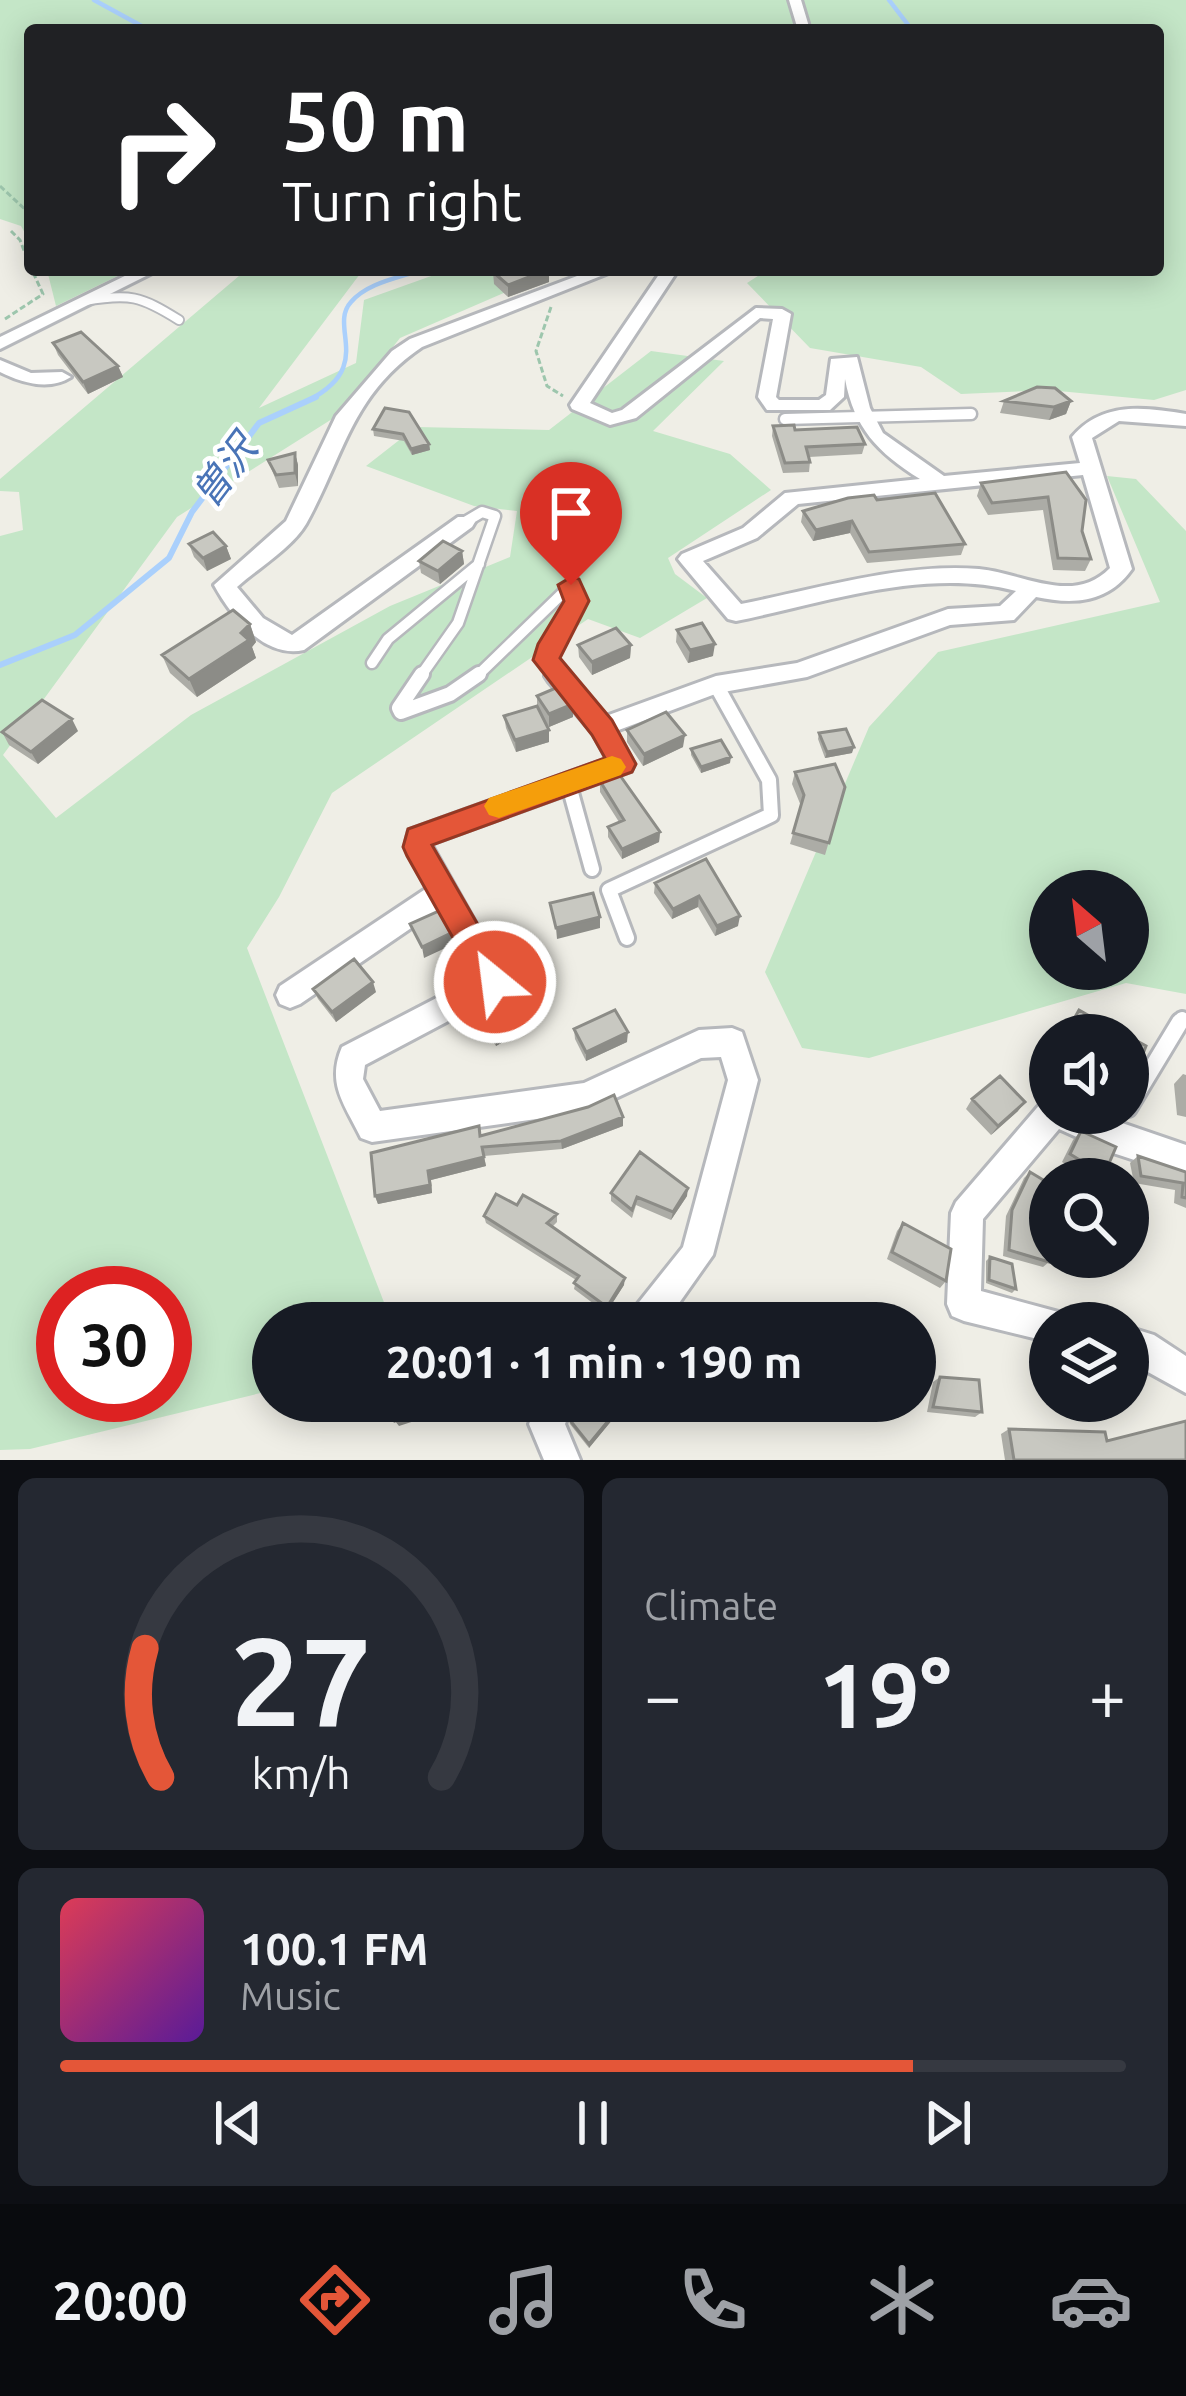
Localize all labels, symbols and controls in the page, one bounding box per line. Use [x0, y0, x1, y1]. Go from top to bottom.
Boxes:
icon: right [84, 72, 240, 228]
text: 50 m [282, 73, 469, 167]
text: Turn right [282, 171, 522, 231]
water label: 曽沢 [183, 423, 267, 515]
pin [520, 462, 622, 585]
icon: arrive [538, 480, 604, 546]
north arrow [1029, 870, 1149, 990]
map controls [1029, 870, 1149, 1422]
position arrow [432, 919, 558, 1045]
button: sound [1029, 1014, 1149, 1134]
button: search [1029, 1158, 1149, 1278]
speed limit sign: 30 [36, 1266, 192, 1422]
button: layers [1029, 1302, 1149, 1422]
text: 20:01 · 1 min · 190 m [386, 1336, 802, 1387]
text: Climate [644, 1584, 778, 1627]
text: 27 [231, 1610, 371, 1750]
text: 19° [818, 1644, 952, 1745]
text: − [644, 1658, 681, 1732]
text: + [1089, 1658, 1126, 1732]
text: km/h [251, 1749, 351, 1797]
text: 100.1 FM [240, 1923, 429, 1974]
text: Music [240, 1974, 341, 2017]
icon: previous [205, 2090, 271, 2156]
icon: pause [560, 2090, 626, 2156]
icon: next [915, 2090, 981, 2156]
icon: directions [293, 2258, 377, 2342]
icon: music [482, 2258, 566, 2342]
icon: phone [671, 2258, 755, 2342]
icon: climate [860, 2258, 944, 2342]
icon: car [1049, 2258, 1133, 2342]
text: 20:00 [53, 2270, 188, 2330]

